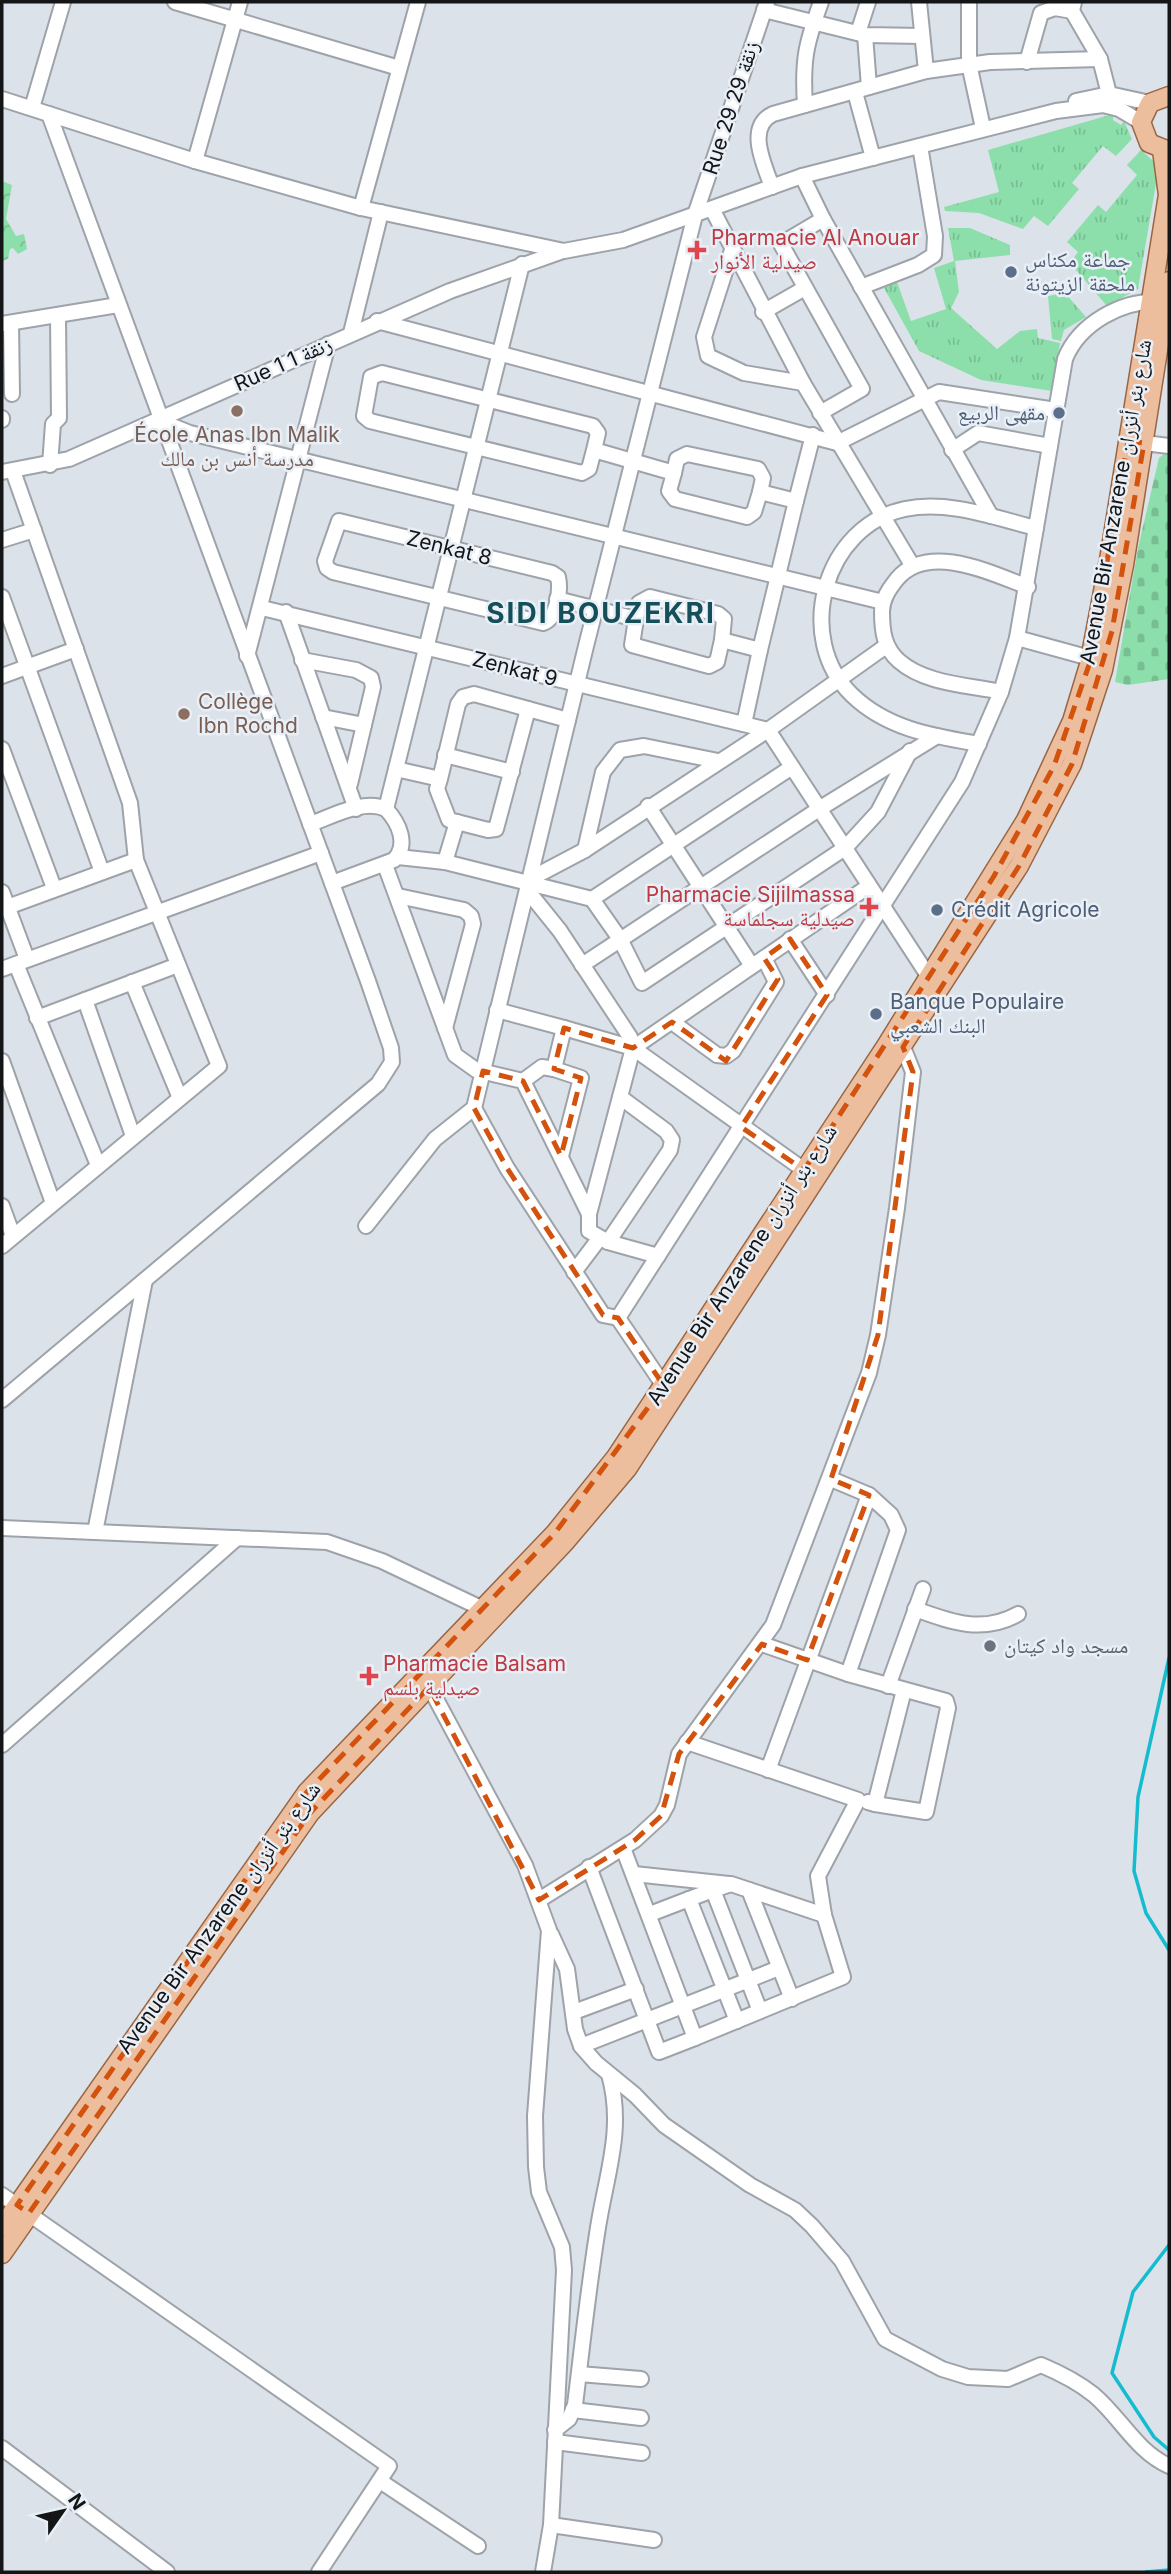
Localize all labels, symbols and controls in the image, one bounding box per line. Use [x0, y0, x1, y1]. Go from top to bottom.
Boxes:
street label: Rue 29 زنقة 29 [697, 38, 764, 178]
place label: Pharmacie Al Anouar صيدلية الأنوار [710, 225, 919, 274]
marker: Pharmacie Al Anouar صيدلية الأنوار [689, 242, 705, 258]
place label: جماعة مكناس ملحقة الزيتونة [1025, 247, 1135, 296]
marker: جماعة مكناس ملحقة الزيتونة [1003, 264, 1019, 280]
street label: Rue 1 زنقة 1 [230, 331, 336, 396]
street label: Avenue Bir Anzarene شارع بئر أنزران [1075, 337, 1157, 667]
place label: مقهى الربيع [958, 400, 1045, 426]
marker: École Anas Ibn Malik مدرسة أنس بن مالك [229, 403, 245, 419]
marker: مقهى الربيع [1051, 405, 1067, 421]
place label: École Anas Ibn Malik مدرسة أنس بن مالك [134, 421, 340, 472]
street label: Zenkat 8 [404, 525, 494, 570]
district label: SIDI BOUZEKRI [486, 596, 716, 630]
street label: Zenkat 9 [470, 646, 560, 691]
place label: Collège Ibn Rochd [198, 689, 298, 738]
marker: Collège Ibn Rochd [176, 706, 192, 722]
place label: Pharmacie Sijilmassa صيدلية سجلماسة [646, 882, 855, 931]
place label: Crédit Agricole [951, 897, 1099, 922]
marker: Pharmacie Sijilmassa صيدلية سجلماسة [861, 899, 877, 915]
marker: Crédit Agricole [929, 902, 945, 918]
place label: Banque Populaire البنك الشعبي [890, 989, 1064, 1042]
marker: Banque Populaire البنك الشعبي [868, 1006, 884, 1022]
street label: Avenue Bir Anzarene شارع بئر أنزران [641, 1120, 843, 1410]
place label: مسجد واد كيتان [1004, 1633, 1128, 1658]
marker: مسجد واد كيتان [982, 1638, 998, 1654]
place label: Pharmacie Balsam صيدلية بلسم [383, 1651, 566, 1702]
marker: Pharmacie Balsam صيدلية بلسم [361, 1668, 377, 1684]
street label: Avenue Bir Anzarene شارع بئر أنزران [112, 1777, 326, 2059]
north arrow [28, 2476, 98, 2546]
text: N [63, 2489, 90, 2514]

